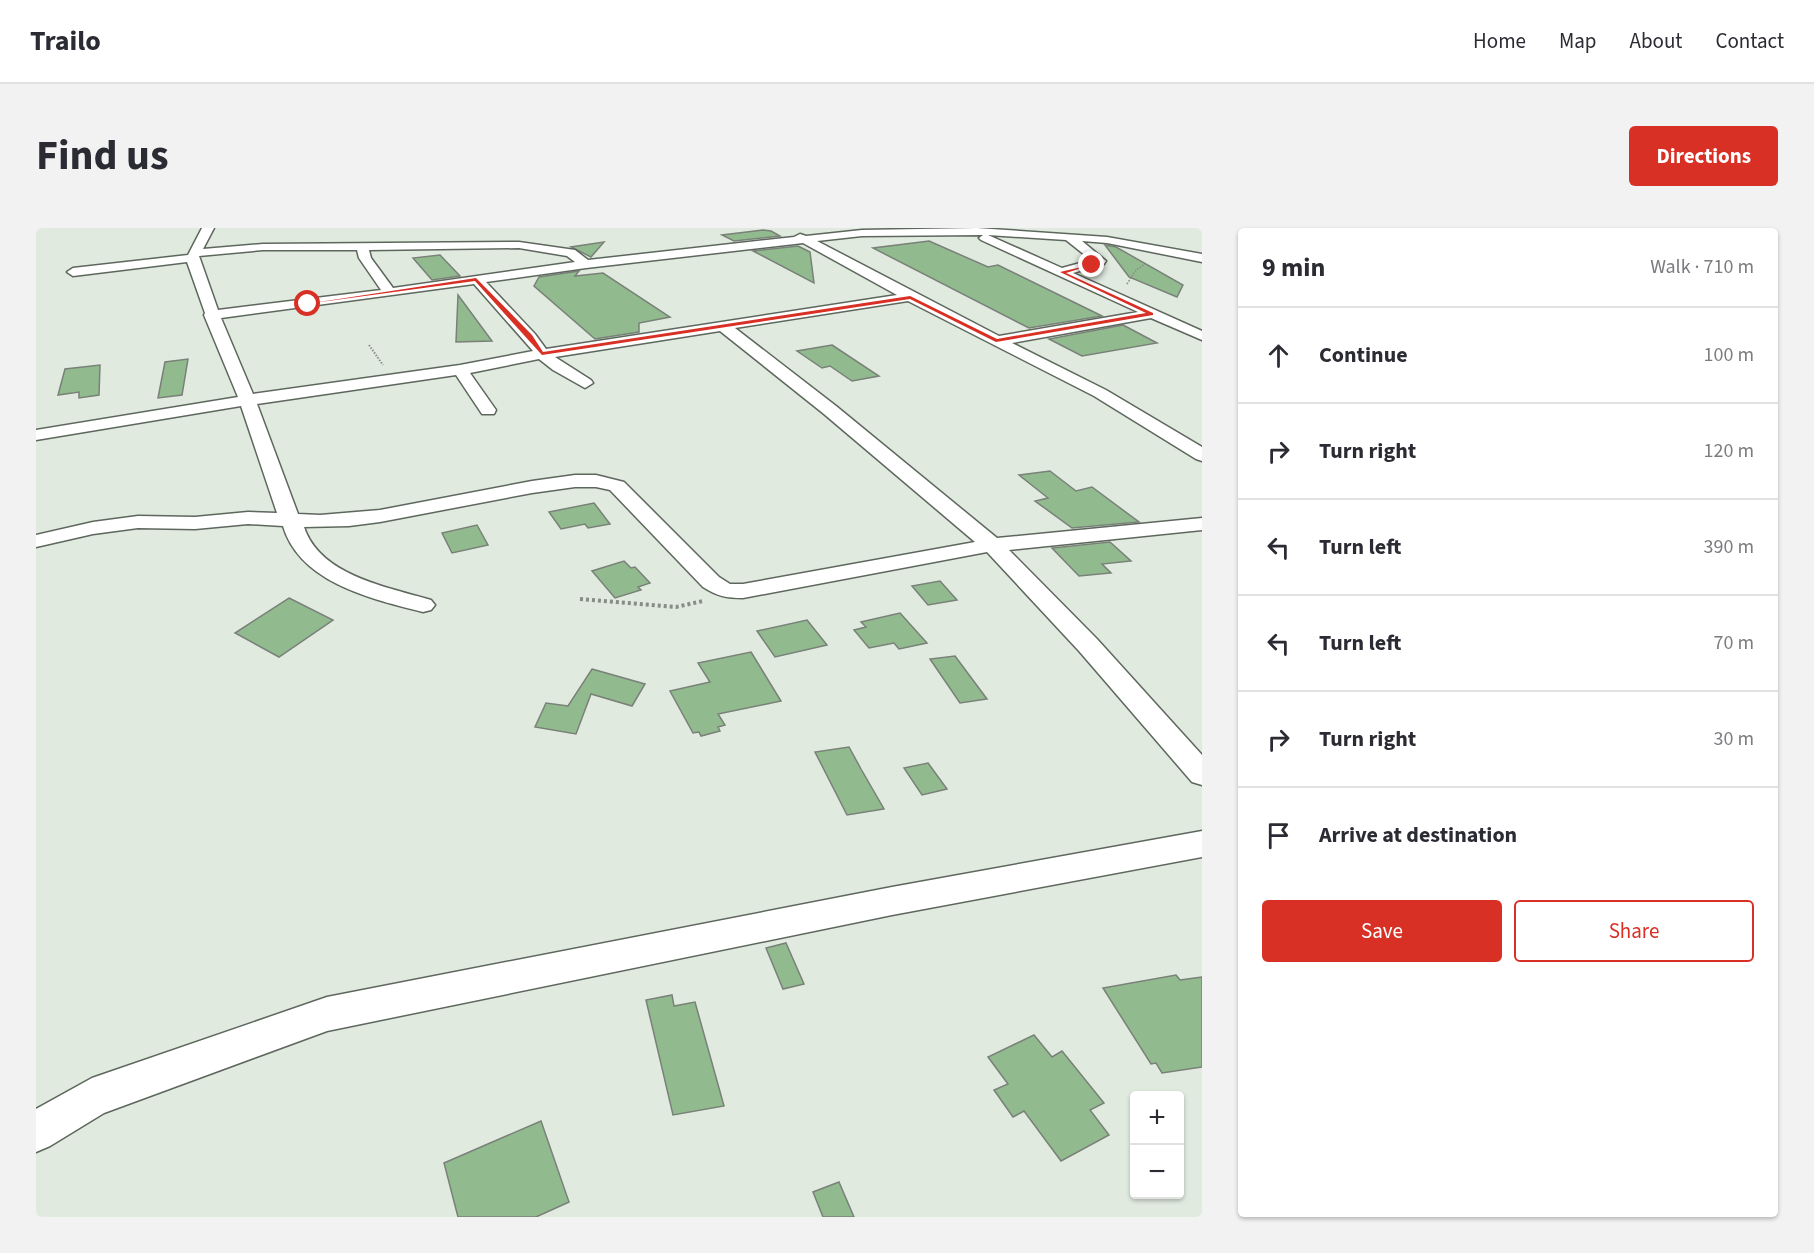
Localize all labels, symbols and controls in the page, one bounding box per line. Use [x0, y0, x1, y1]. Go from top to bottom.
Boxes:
text: Trailo [30, 21, 101, 61]
text: Home [1473, 26, 1526, 56]
text: Map [1559, 26, 1597, 56]
text: About [1630, 26, 1682, 56]
text: Contact [1715, 26, 1784, 56]
text: Find us [36, 126, 169, 186]
button: Directions [1629, 126, 1778, 186]
text: 9 min [1262, 249, 1325, 286]
route end [1078, 251, 1104, 277]
text: Walk · 710 m [1650, 253, 1754, 281]
route start [294, 290, 320, 316]
icon: ahead [1262, 339, 1295, 372]
text: Continue [1319, 339, 1408, 371]
text: 100 m [1704, 341, 1754, 369]
icon: right [1262, 435, 1295, 468]
text: Turn right [1319, 435, 1416, 467]
text: 120 m [1704, 437, 1754, 465]
icon: left [1262, 531, 1295, 564]
text: Turn left [1319, 531, 1401, 563]
text: 390 m [1704, 533, 1754, 561]
icon: left [1262, 627, 1295, 660]
text: Turn left [1319, 627, 1401, 659]
text: 70 m [1714, 629, 1754, 657]
icon: right [1262, 723, 1295, 756]
text: Turn right [1319, 723, 1416, 755]
text: 30 m [1714, 725, 1754, 753]
icon: arrive [1262, 819, 1295, 852]
text: Arrive at destination [1319, 819, 1517, 851]
button: Save [1262, 900, 1502, 962]
button: Share [1514, 900, 1754, 962]
map controls [1130, 1091, 1184, 1199]
button: + [1130, 1091, 1184, 1145]
button: − [1130, 1145, 1184, 1199]

